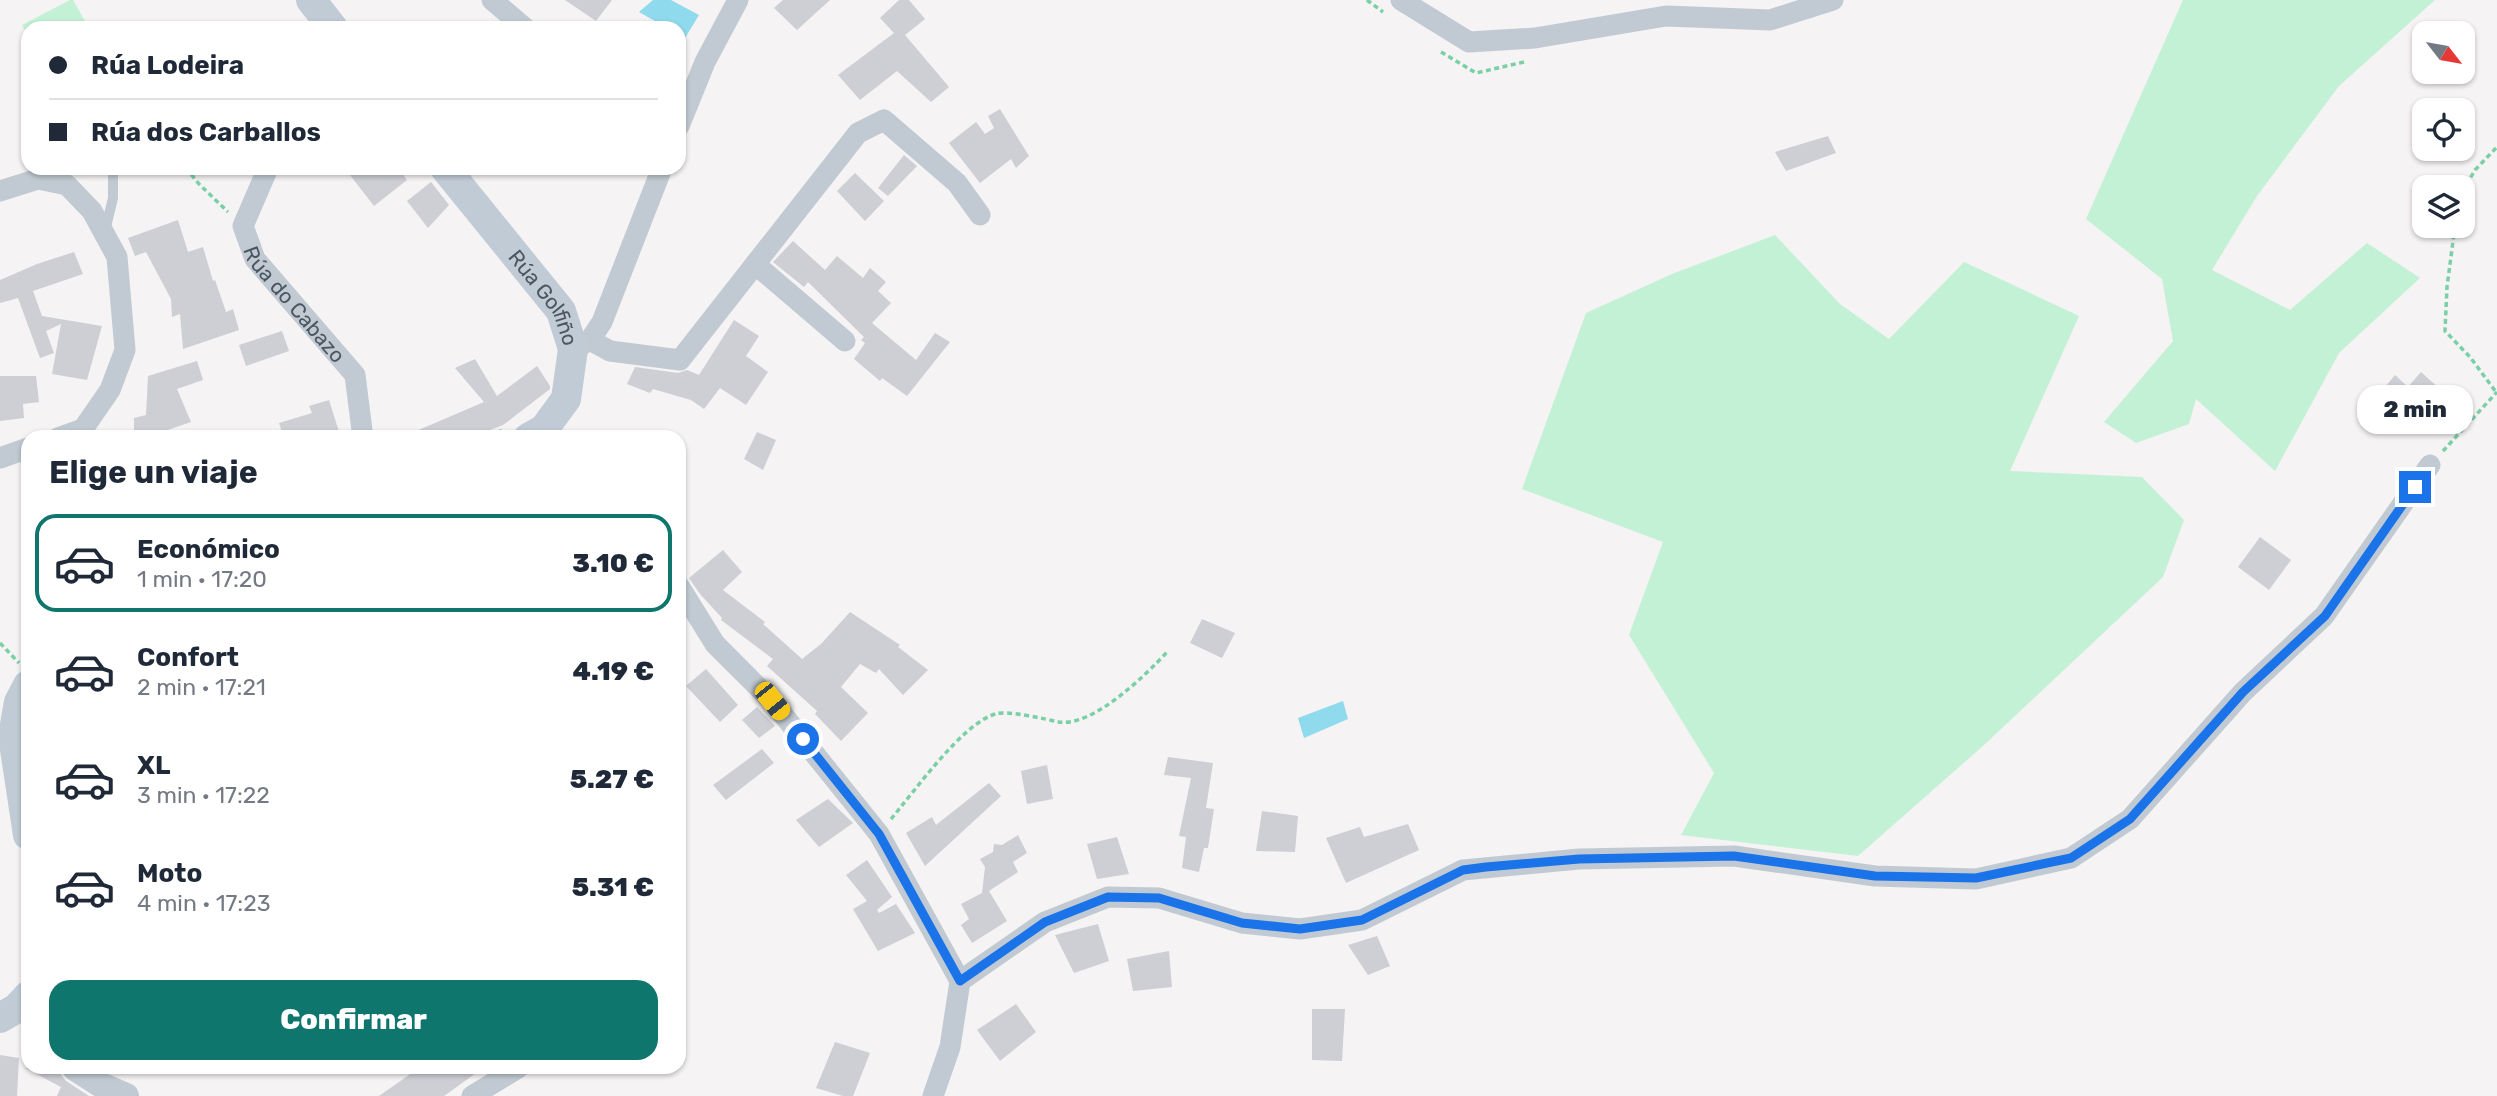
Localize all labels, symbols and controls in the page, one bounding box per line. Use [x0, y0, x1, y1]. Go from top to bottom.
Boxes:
north arrow [2412, 21, 2474, 84]
map controls [2412, 21, 2475, 238]
text: Rúa Lodeira [91, 50, 244, 81]
button: locate [2412, 98, 2475, 161]
text: Rúa dos Carballos [91, 117, 321, 148]
button: layers [2412, 175, 2475, 238]
street label: Rúa do Cabazo [239, 243, 351, 367]
street label: Rúa Golfiño [504, 244, 584, 348]
callout: 2 min [2357, 386, 2473, 434]
text: 2 min [2383, 395, 2447, 423]
text: Elige un viaje [49, 453, 258, 491]
route end [2399, 471, 2431, 503]
icon: car [53, 532, 116, 595]
text: Económico [137, 534, 280, 565]
text: 3.10 € [572, 548, 654, 579]
text: 1 min · 17:20 [137, 565, 267, 593]
icon: car [53, 640, 116, 703]
text: Confort [137, 642, 239, 673]
text: 4.19 € [573, 656, 654, 687]
text: 2 min · 17:21 [137, 673, 266, 701]
car [751, 678, 794, 724]
route start [787, 723, 819, 755]
icon: car [53, 748, 116, 811]
text: XL [137, 750, 170, 781]
text: 5.27 € [570, 764, 654, 795]
text: 3 min · 17:22 [137, 781, 270, 809]
icon: car [53, 856, 116, 919]
text: Moto [137, 858, 202, 889]
text: 5.31 € [572, 872, 654, 903]
text: 4 min · 17:23 [137, 889, 271, 917]
button: Confirmar [49, 980, 658, 1060]

